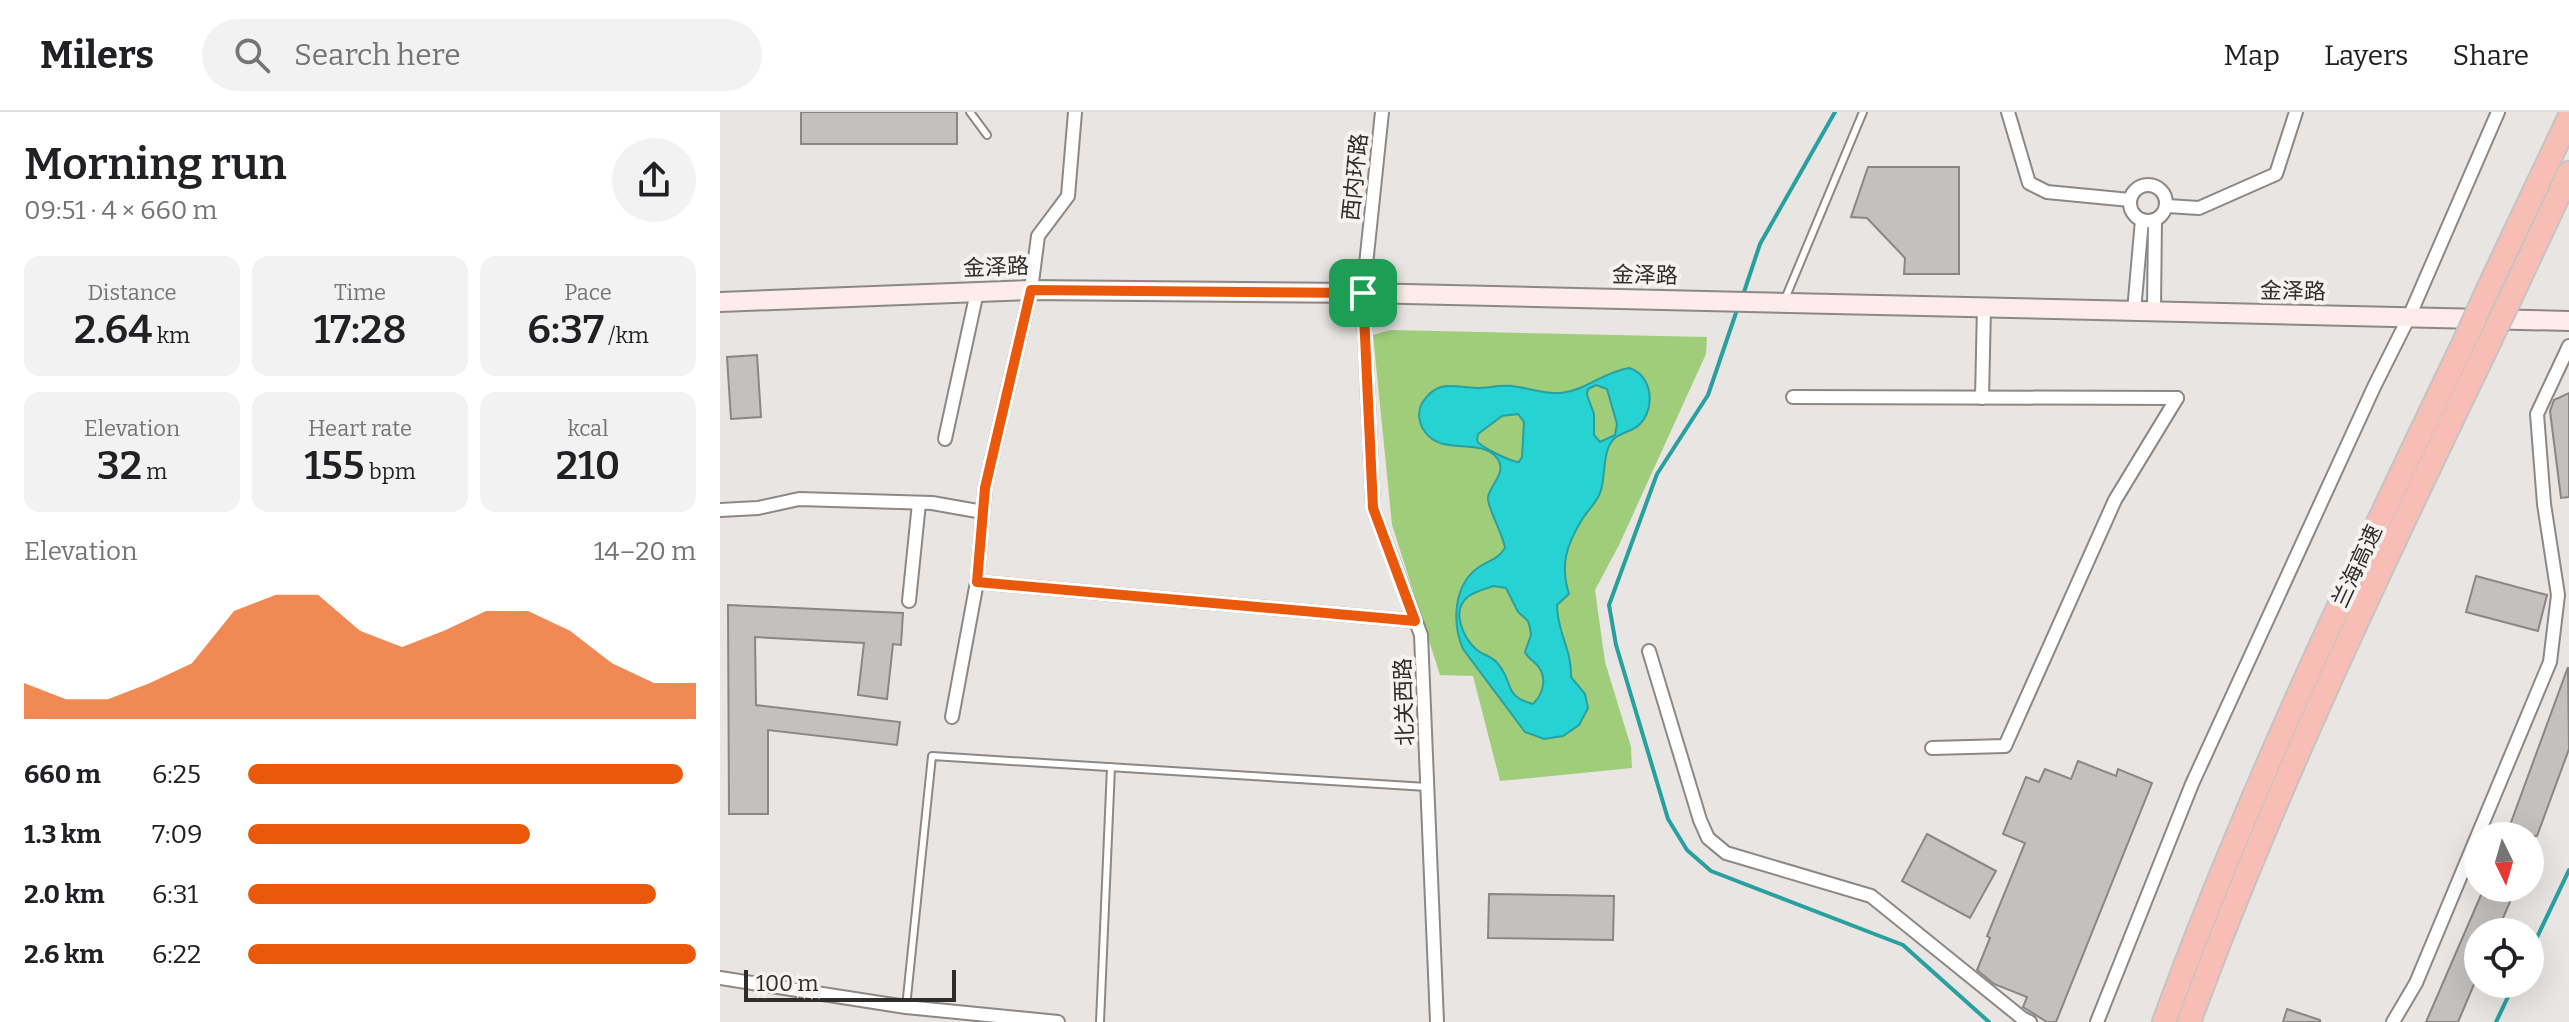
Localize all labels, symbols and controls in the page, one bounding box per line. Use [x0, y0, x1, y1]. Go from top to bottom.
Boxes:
search box [202, 19, 762, 91]
text: Milers [40, 32, 154, 78]
icon: search [230, 33, 274, 77]
text: Search here [294, 37, 461, 73]
text: Map [2223, 39, 2280, 72]
text: Layers [2324, 39, 2408, 72]
text: Share [2452, 39, 2529, 72]
street label: 西内环路 [1337, 132, 1373, 222]
text: Morning run [24, 138, 287, 191]
button: share [612, 138, 696, 222]
text: 09:51 · 4 × 660 m [24, 195, 217, 226]
street label: 金泽路 [963, 252, 1029, 282]
pin [1329, 259, 1397, 327]
street label: 金泽路 [1612, 261, 1678, 289]
icon: arrive [1341, 271, 1385, 315]
street label: 金泽路 [2260, 277, 2326, 305]
text: Distance [87, 279, 177, 306]
text: Time [334, 279, 386, 306]
text: Pace [564, 279, 612, 306]
text: 2.64 [74, 306, 152, 354]
text: 17:28 [314, 306, 406, 354]
text: 6:37 [527, 306, 604, 354]
text: km [152, 322, 190, 349]
text: /km [604, 322, 649, 349]
text: Elevation [84, 415, 180, 442]
text: Heart rate [308, 415, 412, 442]
text: kcal [568, 415, 608, 442]
text: 32 [97, 442, 142, 490]
text: 155 [304, 442, 365, 490]
text: 210 [556, 442, 620, 490]
text: m [142, 458, 167, 485]
text: bpm [365, 458, 416, 485]
street label: 兰海高速 [2326, 520, 2388, 612]
text: Elevation [24, 536, 137, 567]
text: 14–20 m [594, 536, 696, 567]
street label: 北关西路 [1389, 658, 1419, 746]
text: 660 m [24, 759, 101, 790]
text: 6:25 [152, 759, 201, 790]
text: 1.3 km [24, 819, 101, 850]
text: 7:09 [152, 819, 202, 850]
north arrow [2464, 822, 2544, 902]
map controls [2464, 822, 2544, 998]
text: 2.0 km [24, 879, 105, 910]
text: 6:31 [152, 879, 198, 910]
button: locate [2464, 918, 2544, 998]
text: 2.6 km [24, 939, 104, 970]
text: 6:22 [152, 939, 201, 970]
scale bar [744, 966, 956, 1002]
text: 100 m [756, 970, 819, 997]

